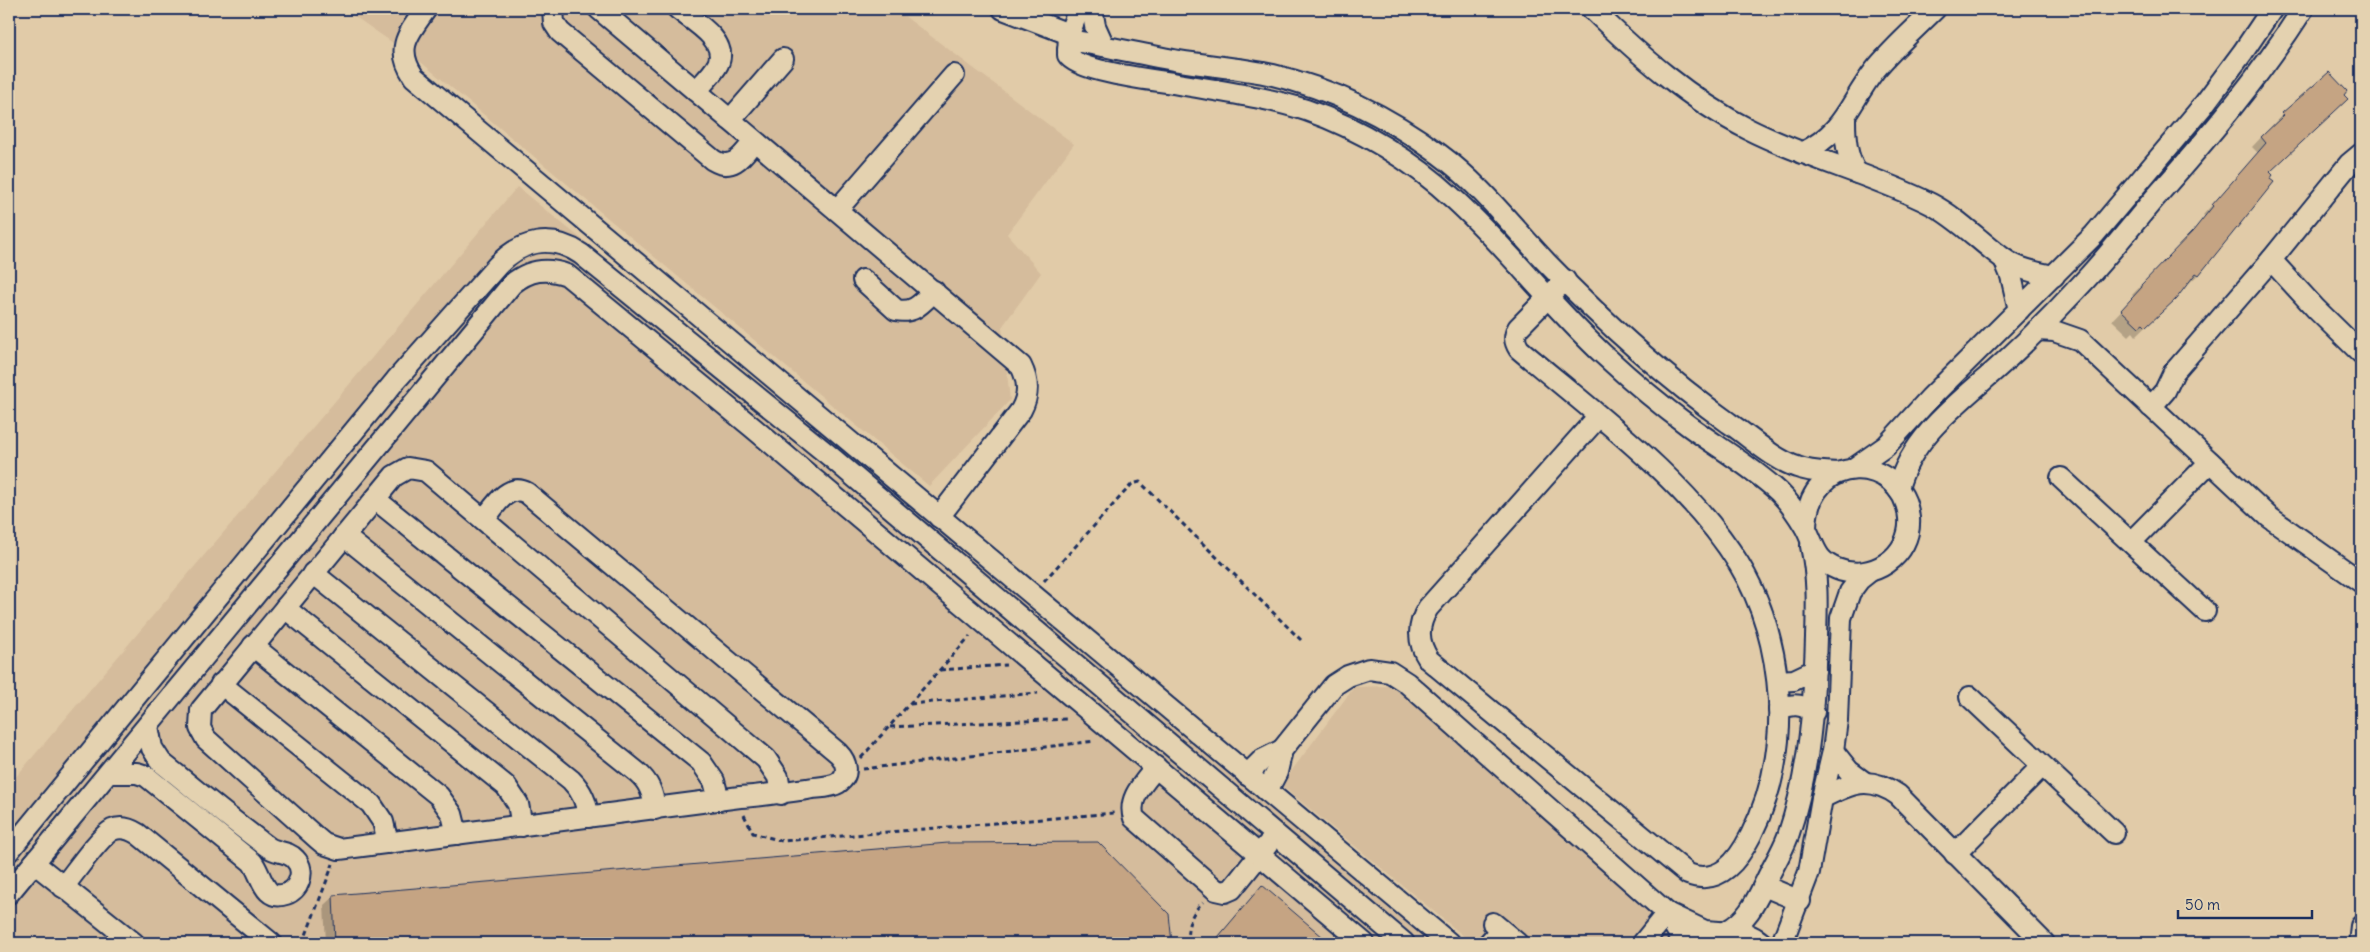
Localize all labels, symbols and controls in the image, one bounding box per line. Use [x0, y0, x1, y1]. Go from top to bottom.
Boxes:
scale bar [2178, 887, 2311, 919]
text: 50 m [2185, 895, 2220, 914]

